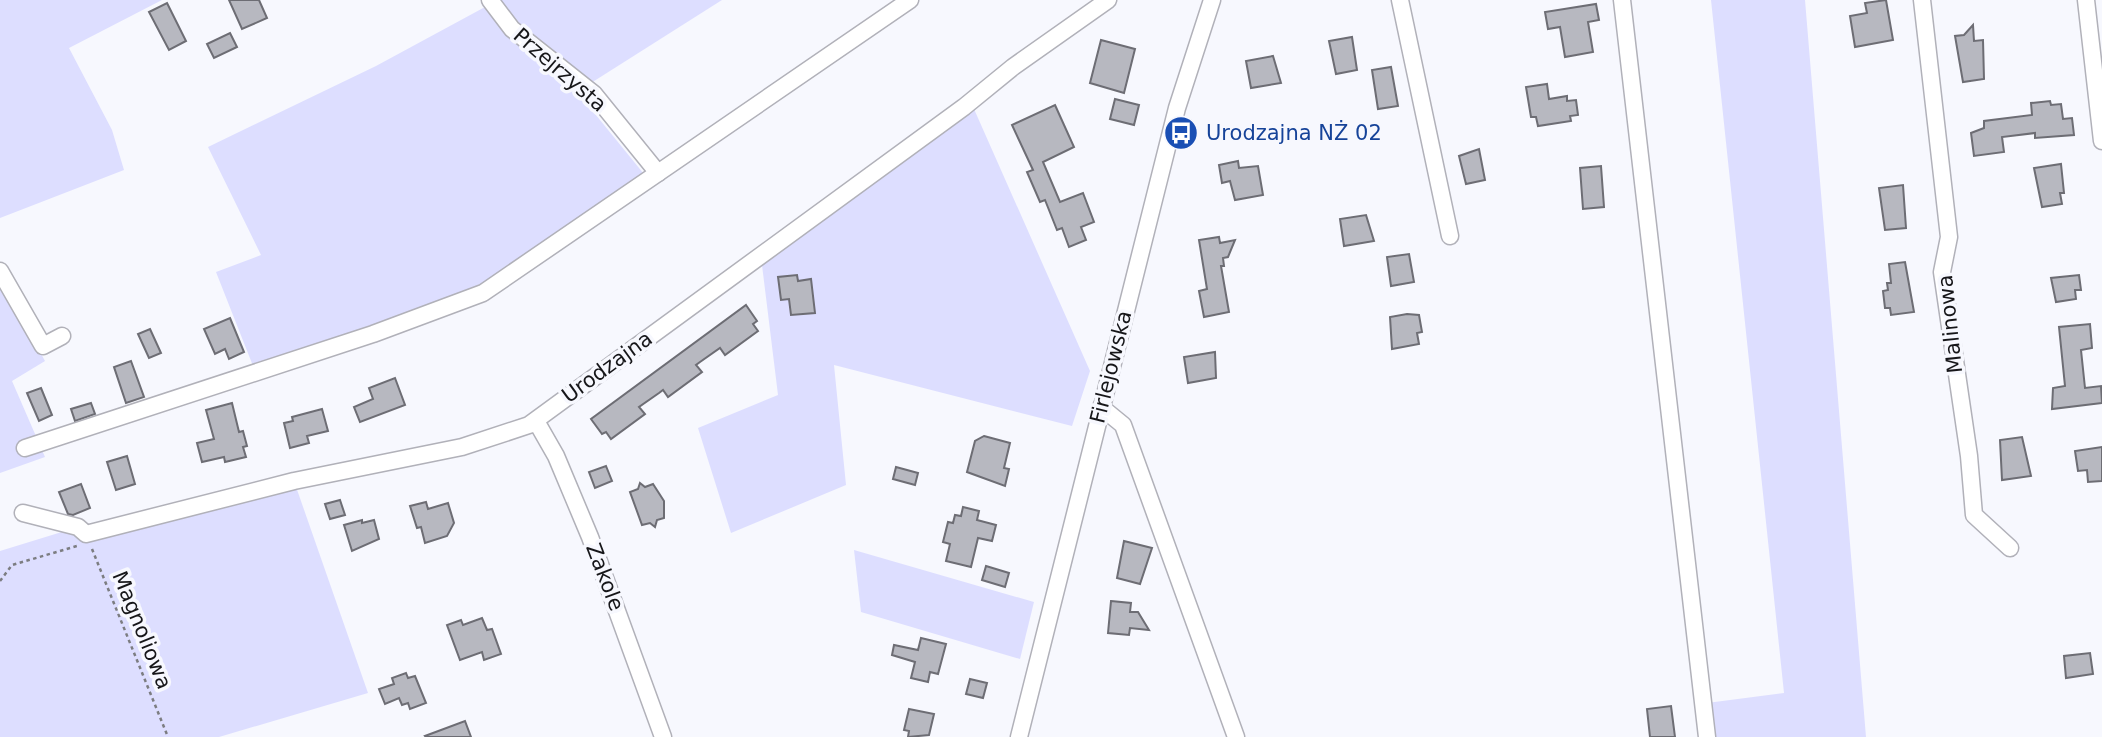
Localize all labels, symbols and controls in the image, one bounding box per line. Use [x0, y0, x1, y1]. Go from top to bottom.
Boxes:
street label: Przejrzysta [509, 23, 611, 117]
bus stop icon: Urodzajna NŻ 02 [1162, 114, 1200, 152]
place label: Urodzajna NŻ 02 [1206, 120, 1382, 145]
street label: Malinowa [1933, 274, 1967, 374]
street label: Firlejowska [1085, 308, 1137, 426]
street label: Urodzajna [557, 326, 657, 408]
street label: Zakole [581, 540, 629, 614]
street label: Magnoliowa [107, 568, 177, 692]

